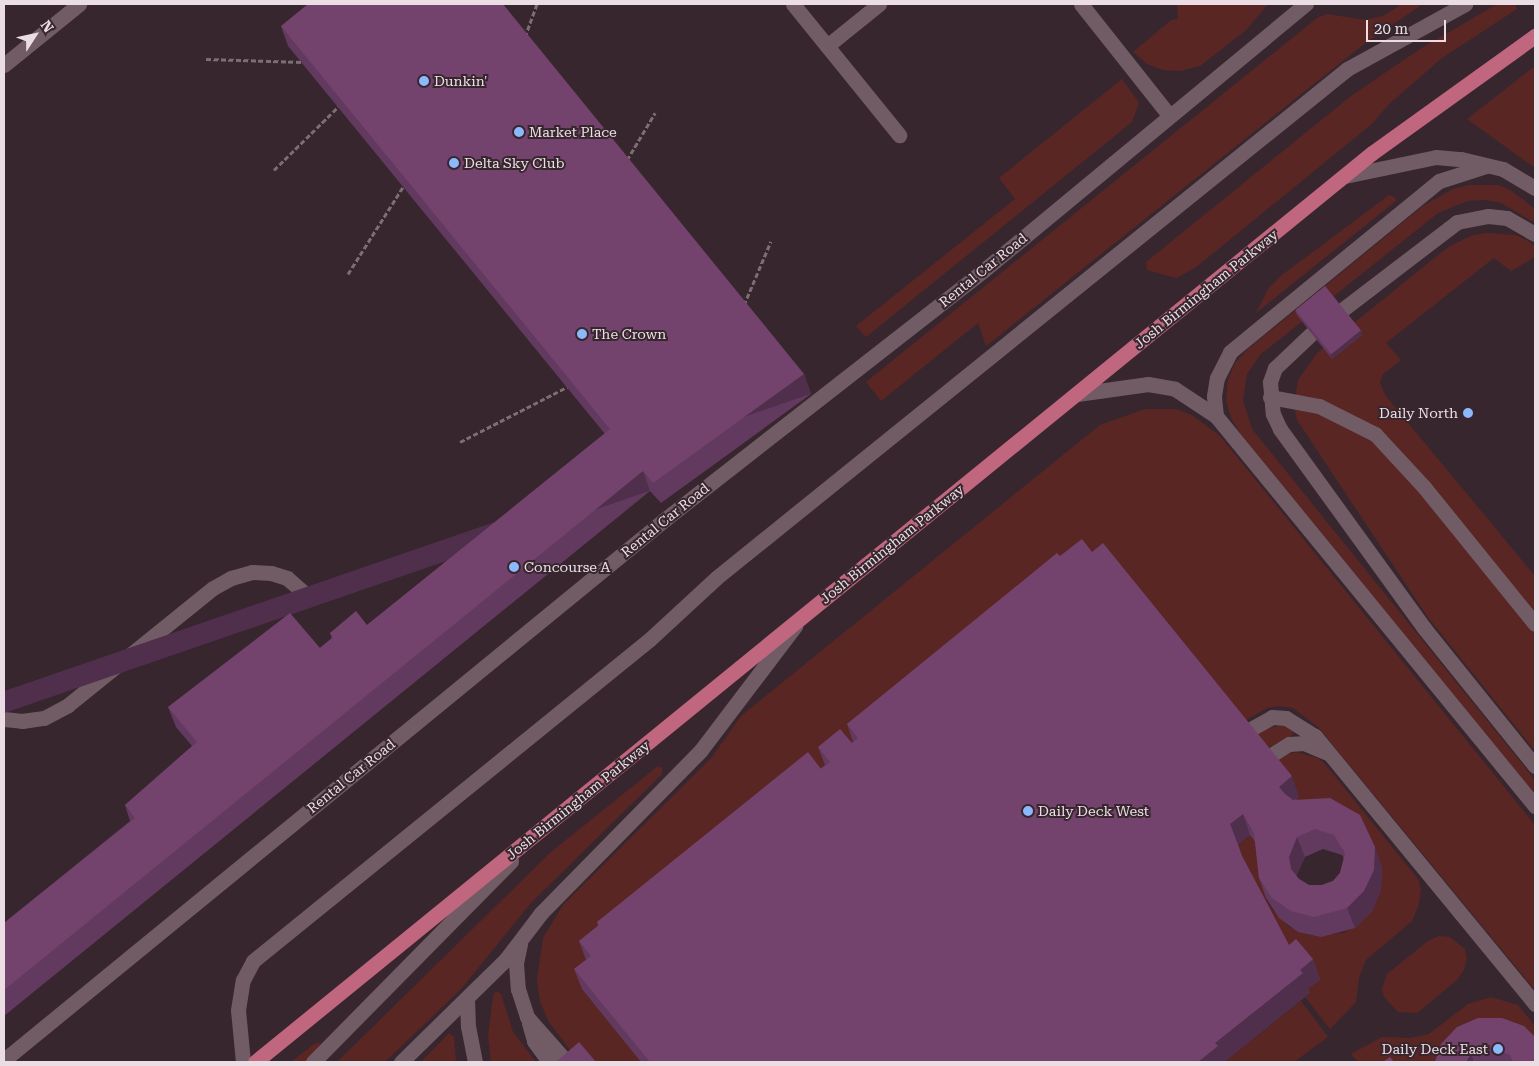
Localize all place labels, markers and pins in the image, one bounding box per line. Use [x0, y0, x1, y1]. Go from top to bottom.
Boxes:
place label: Dunkin' [434, 73, 487, 89]
marker: Dunkin' [418, 75, 430, 87]
place label: Market Place [529, 124, 617, 140]
marker: Market Place [513, 126, 525, 138]
place label: Delta Sky Club [464, 155, 564, 171]
marker: Delta Sky Club [448, 157, 460, 169]
place label: The Crown [592, 326, 666, 342]
marker: The Crown [576, 328, 588, 340]
place label: Daily North [1379, 405, 1458, 421]
marker: Daily North [1462, 407, 1474, 419]
place label: Concourse A [524, 559, 610, 575]
marker: Concourse A [508, 561, 520, 573]
place label: Daily Deck West [1038, 803, 1149, 819]
marker: Daily Deck West [1022, 805, 1034, 817]
place label: Daily Deck East [1382, 1041, 1488, 1057]
marker: Daily Deck East [1492, 1043, 1504, 1055]

